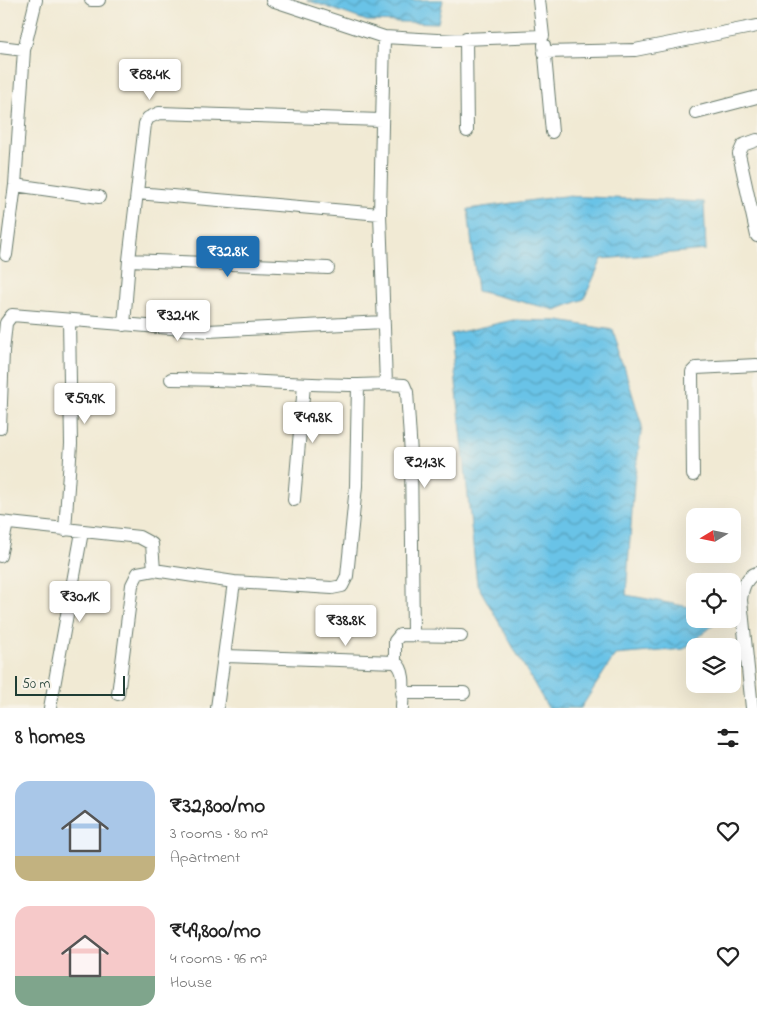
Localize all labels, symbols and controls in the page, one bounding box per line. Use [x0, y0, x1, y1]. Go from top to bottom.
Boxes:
pin: ₹68.4K [109, 58, 191, 101]
text: ₹68.4K [130, 63, 170, 87]
pin: ₹32.8K [187, 236, 269, 278]
text: ₹32.8K [207, 240, 249, 264]
pin: ₹32.4K [137, 300, 219, 342]
text: ₹32.4K [157, 304, 199, 328]
pin: ₹59.9K [44, 382, 126, 425]
text: ₹59.9K [65, 387, 105, 411]
pin: ₹49.8K [272, 402, 354, 444]
text: ₹49.8K [294, 406, 332, 430]
pin: ₹21.3K [384, 446, 466, 489]
text: ₹21.3K [405, 451, 445, 475]
north arrow [686, 508, 741, 562]
map controls [686, 508, 741, 693]
button: locate [686, 573, 741, 628]
pin: ₹30.1K [39, 580, 121, 623]
text: ₹30.1K [60, 585, 100, 609]
pin: ₹38.8K [305, 604, 387, 647]
text: ₹38.8K [326, 609, 366, 633]
button: layers [686, 638, 741, 693]
scale bar [15, 673, 125, 696]
text: 50 m [22, 674, 50, 695]
text: 8 homes [15, 723, 85, 753]
icon: filters [714, 724, 742, 752]
text: ₹32,800/mo [170, 792, 265, 822]
icon: home [55, 801, 115, 861]
icon: heart [714, 817, 742, 845]
text: 3 rooms · 80 m² [170, 822, 268, 846]
text: Apartment [170, 846, 240, 870]
text: ₹49,800/mo [170, 917, 261, 947]
icon: home [55, 926, 115, 986]
icon: heart [714, 942, 742, 970]
text: 4 rooms · 96 m² [170, 947, 267, 971]
text: House [170, 971, 212, 995]

